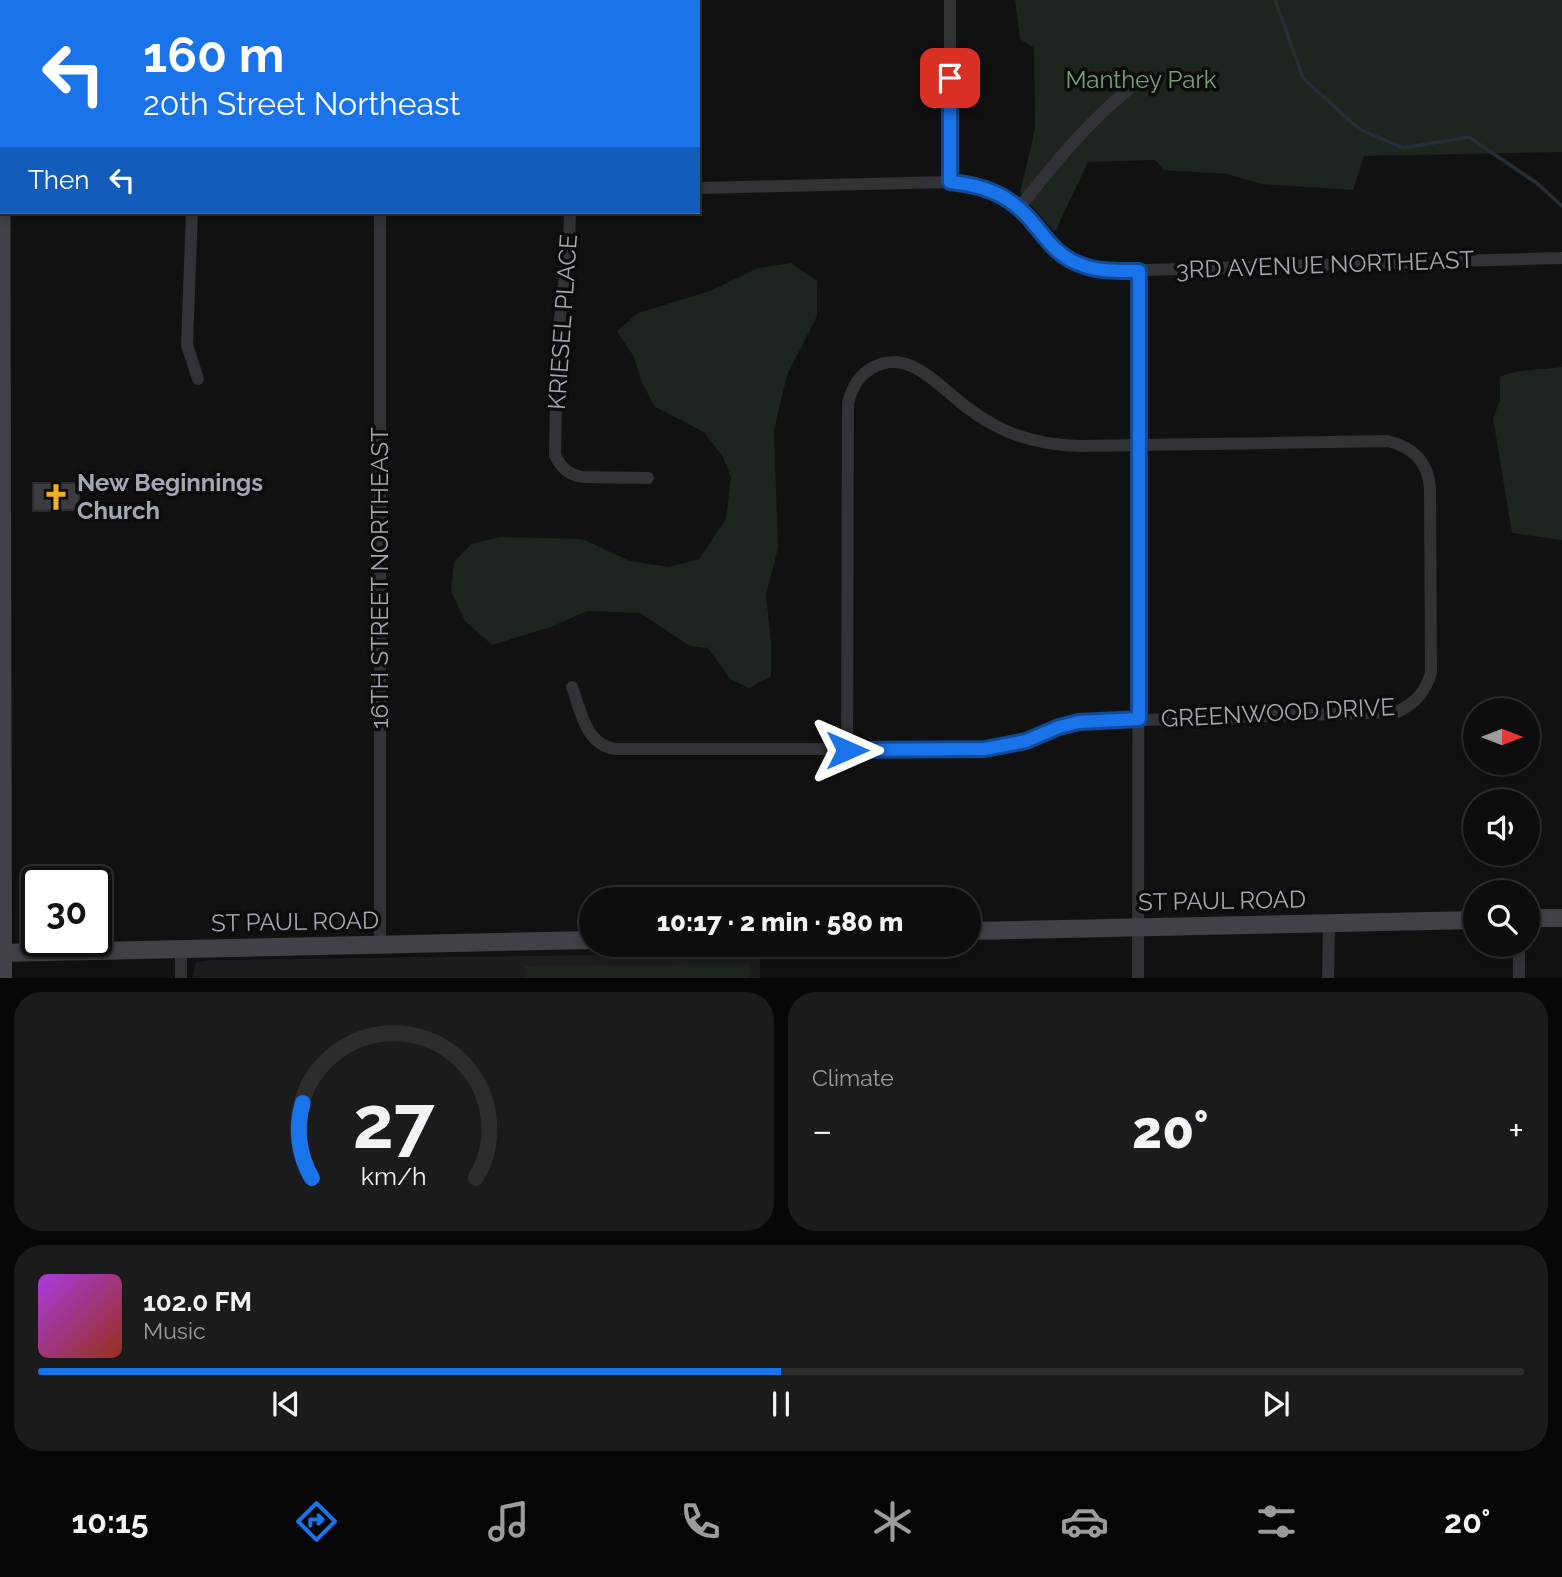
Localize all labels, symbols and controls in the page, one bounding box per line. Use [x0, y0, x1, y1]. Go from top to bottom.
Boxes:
text: 160 m [143, 26, 284, 83]
icon: left [28, 28, 119, 119]
pin [920, 48, 980, 108]
icon: arrive [931, 59, 969, 97]
park label: Manthey Park [1065, 65, 1217, 94]
text: 20th Street Northeast [143, 85, 460, 122]
icon: left [103, 161, 141, 199]
text: Then [28, 165, 89, 195]
street label: KRIESEL PLACE [542, 233, 583, 411]
street label: 3RD AVENUE NORTHEAST [1175, 245, 1475, 284]
street label: 16TH STREET NORTHEAST [365, 427, 394, 729]
place label: New Beginnings Church [77, 468, 263, 525]
church icon: New Beginnings Church [41, 482, 71, 512]
street label: GREENWOOD DRIVE [1160, 692, 1396, 733]
north arrow [1463, 698, 1540, 775]
map controls [1463, 698, 1540, 957]
position arrow [810, 713, 884, 787]
button: sound [1463, 789, 1540, 866]
speed limit sign: 30 [21, 866, 112, 957]
button: search [1463, 880, 1540, 957]
street label: ST PAUL ROAD [1138, 885, 1306, 916]
street label: ST PAUL ROAD [211, 906, 379, 937]
text: 10:17 · 2 min · 580 m [657, 907, 903, 937]
text: Climate [812, 1064, 894, 1091]
text: 27 [353, 1080, 435, 1165]
text: 20° [1132, 1099, 1209, 1160]
text: − [812, 1108, 832, 1153]
text: + [1508, 1108, 1524, 1153]
text: km/h [361, 1160, 427, 1190]
text: 102.0 FM [143, 1287, 252, 1317]
text: Music [143, 1317, 206, 1344]
icon: previous [267, 1385, 305, 1423]
icon: pause [762, 1385, 800, 1423]
icon: next [1257, 1385, 1295, 1423]
icon: directions [292, 1497, 341, 1546]
icon: music [484, 1497, 533, 1546]
icon: phone [676, 1497, 725, 1546]
icon: climate [868, 1497, 917, 1546]
icon: car [1060, 1497, 1109, 1546]
icon: filters [1252, 1497, 1301, 1546]
text: 10:15 [72, 1503, 148, 1540]
text: 20° [1444, 1503, 1490, 1540]

